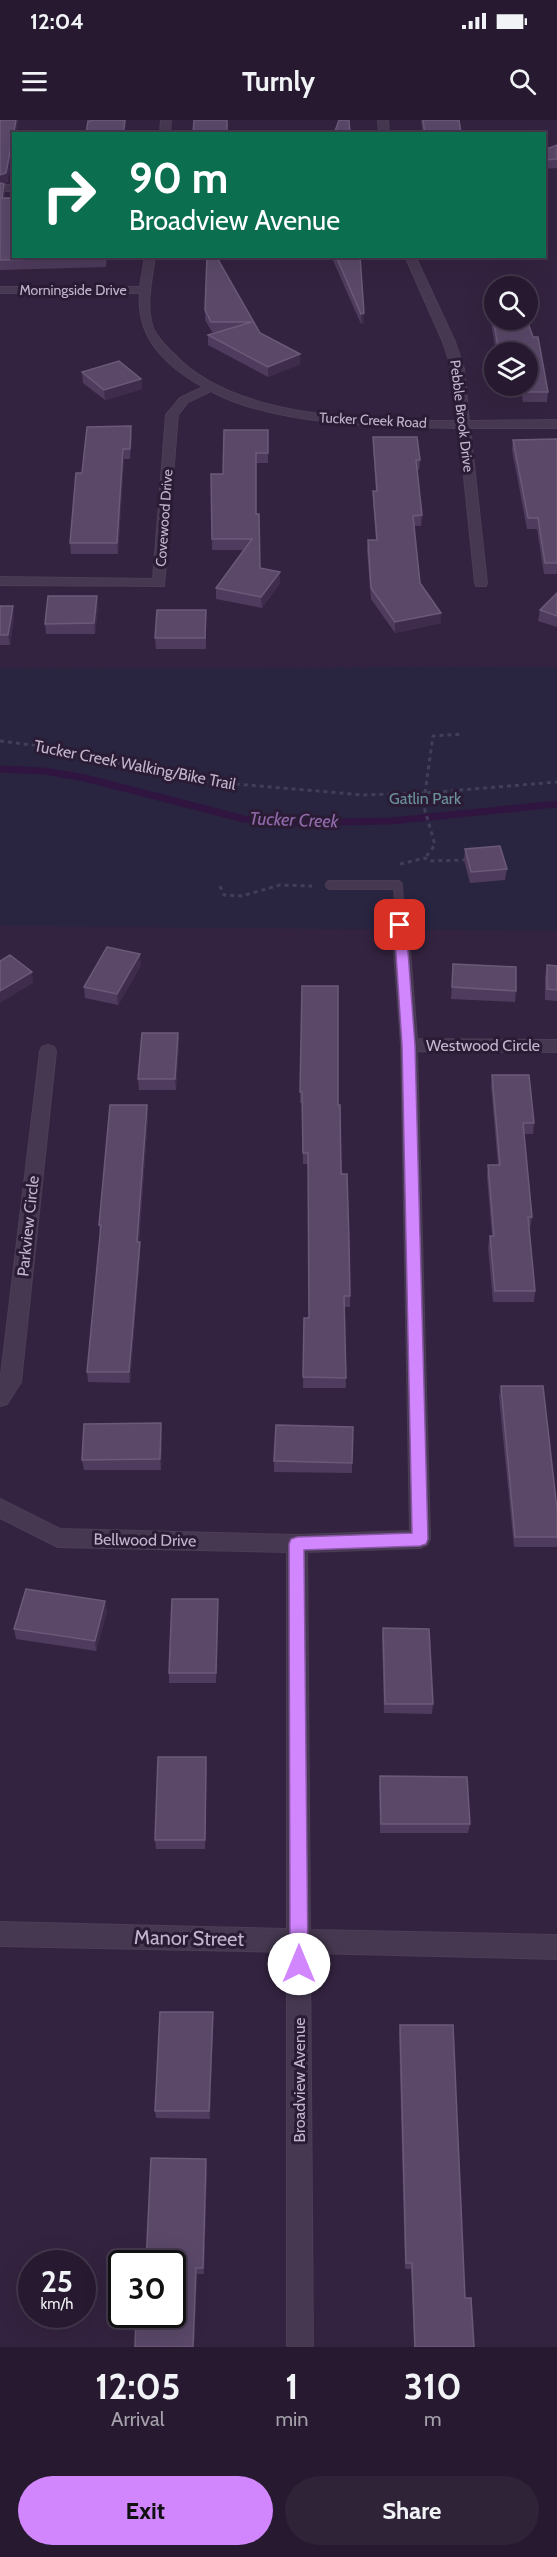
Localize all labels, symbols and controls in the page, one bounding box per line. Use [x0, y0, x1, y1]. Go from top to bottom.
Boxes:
text: 12:04 [30, 8, 84, 35]
icon: menu [18, 65, 51, 98]
text: Turnly [242, 65, 315, 98]
icon: search [506, 65, 539, 98]
text: 90 m [129, 152, 228, 204]
icon: right [30, 156, 108, 234]
text: Broadview Avenue [129, 204, 340, 237]
map controls [484, 276, 538, 396]
button: search [484, 276, 538, 330]
street label: Morningside Drive [19, 281, 127, 299]
button: layers [484, 342, 538, 396]
street label: Pebble Brook Drive [446, 359, 478, 473]
street label: Tucker Creek Road [319, 408, 427, 432]
street label: Covewood Drive [152, 469, 176, 567]
street label: Tucker Creek Walking/Bike Trail [32, 736, 238, 794]
park label: Gatlin Park [389, 789, 462, 808]
water label: Tucker Creek [249, 807, 340, 833]
pin [374, 899, 425, 950]
icon: arrive [383, 908, 416, 941]
street label: Westwood Circle [426, 1036, 540, 1055]
street label: Parkview Circle [13, 1175, 43, 1277]
street label: Bellwood Drive [93, 1530, 197, 1550]
street label: Manor Street [134, 1925, 245, 1951]
position arrow [267, 1932, 331, 1996]
street label: Broadview Avenue [290, 2017, 309, 2143]
speed limit sign: 30 [108, 2250, 186, 2328]
text: 25 [41, 2263, 73, 2300]
text: km/h [41, 2295, 73, 2313]
text: 12:05 [95, 2364, 180, 2408]
text: 1 [285, 2364, 299, 2408]
text: 310 [404, 2364, 462, 2408]
text: Arrival [111, 2407, 164, 2431]
text: min [275, 2407, 308, 2431]
text: m [424, 2407, 441, 2431]
button: Exit [18, 2476, 273, 2545]
button: Share [285, 2476, 539, 2545]

